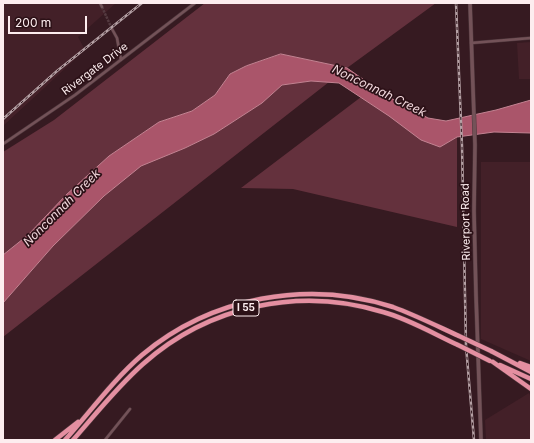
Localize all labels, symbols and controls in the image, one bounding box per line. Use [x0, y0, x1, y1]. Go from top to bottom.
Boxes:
scale bar [10, 8, 89, 34]
text: 200 m [15, 15, 51, 30]
street label: Rivergate Drive [59, 40, 131, 98]
water label: Nonconnah Creek [330, 62, 428, 120]
water label: Nonconnah Creek [21, 167, 103, 249]
street label: Riverport Road [459, 183, 473, 261]
road number: I 55 [233, 300, 259, 316]

